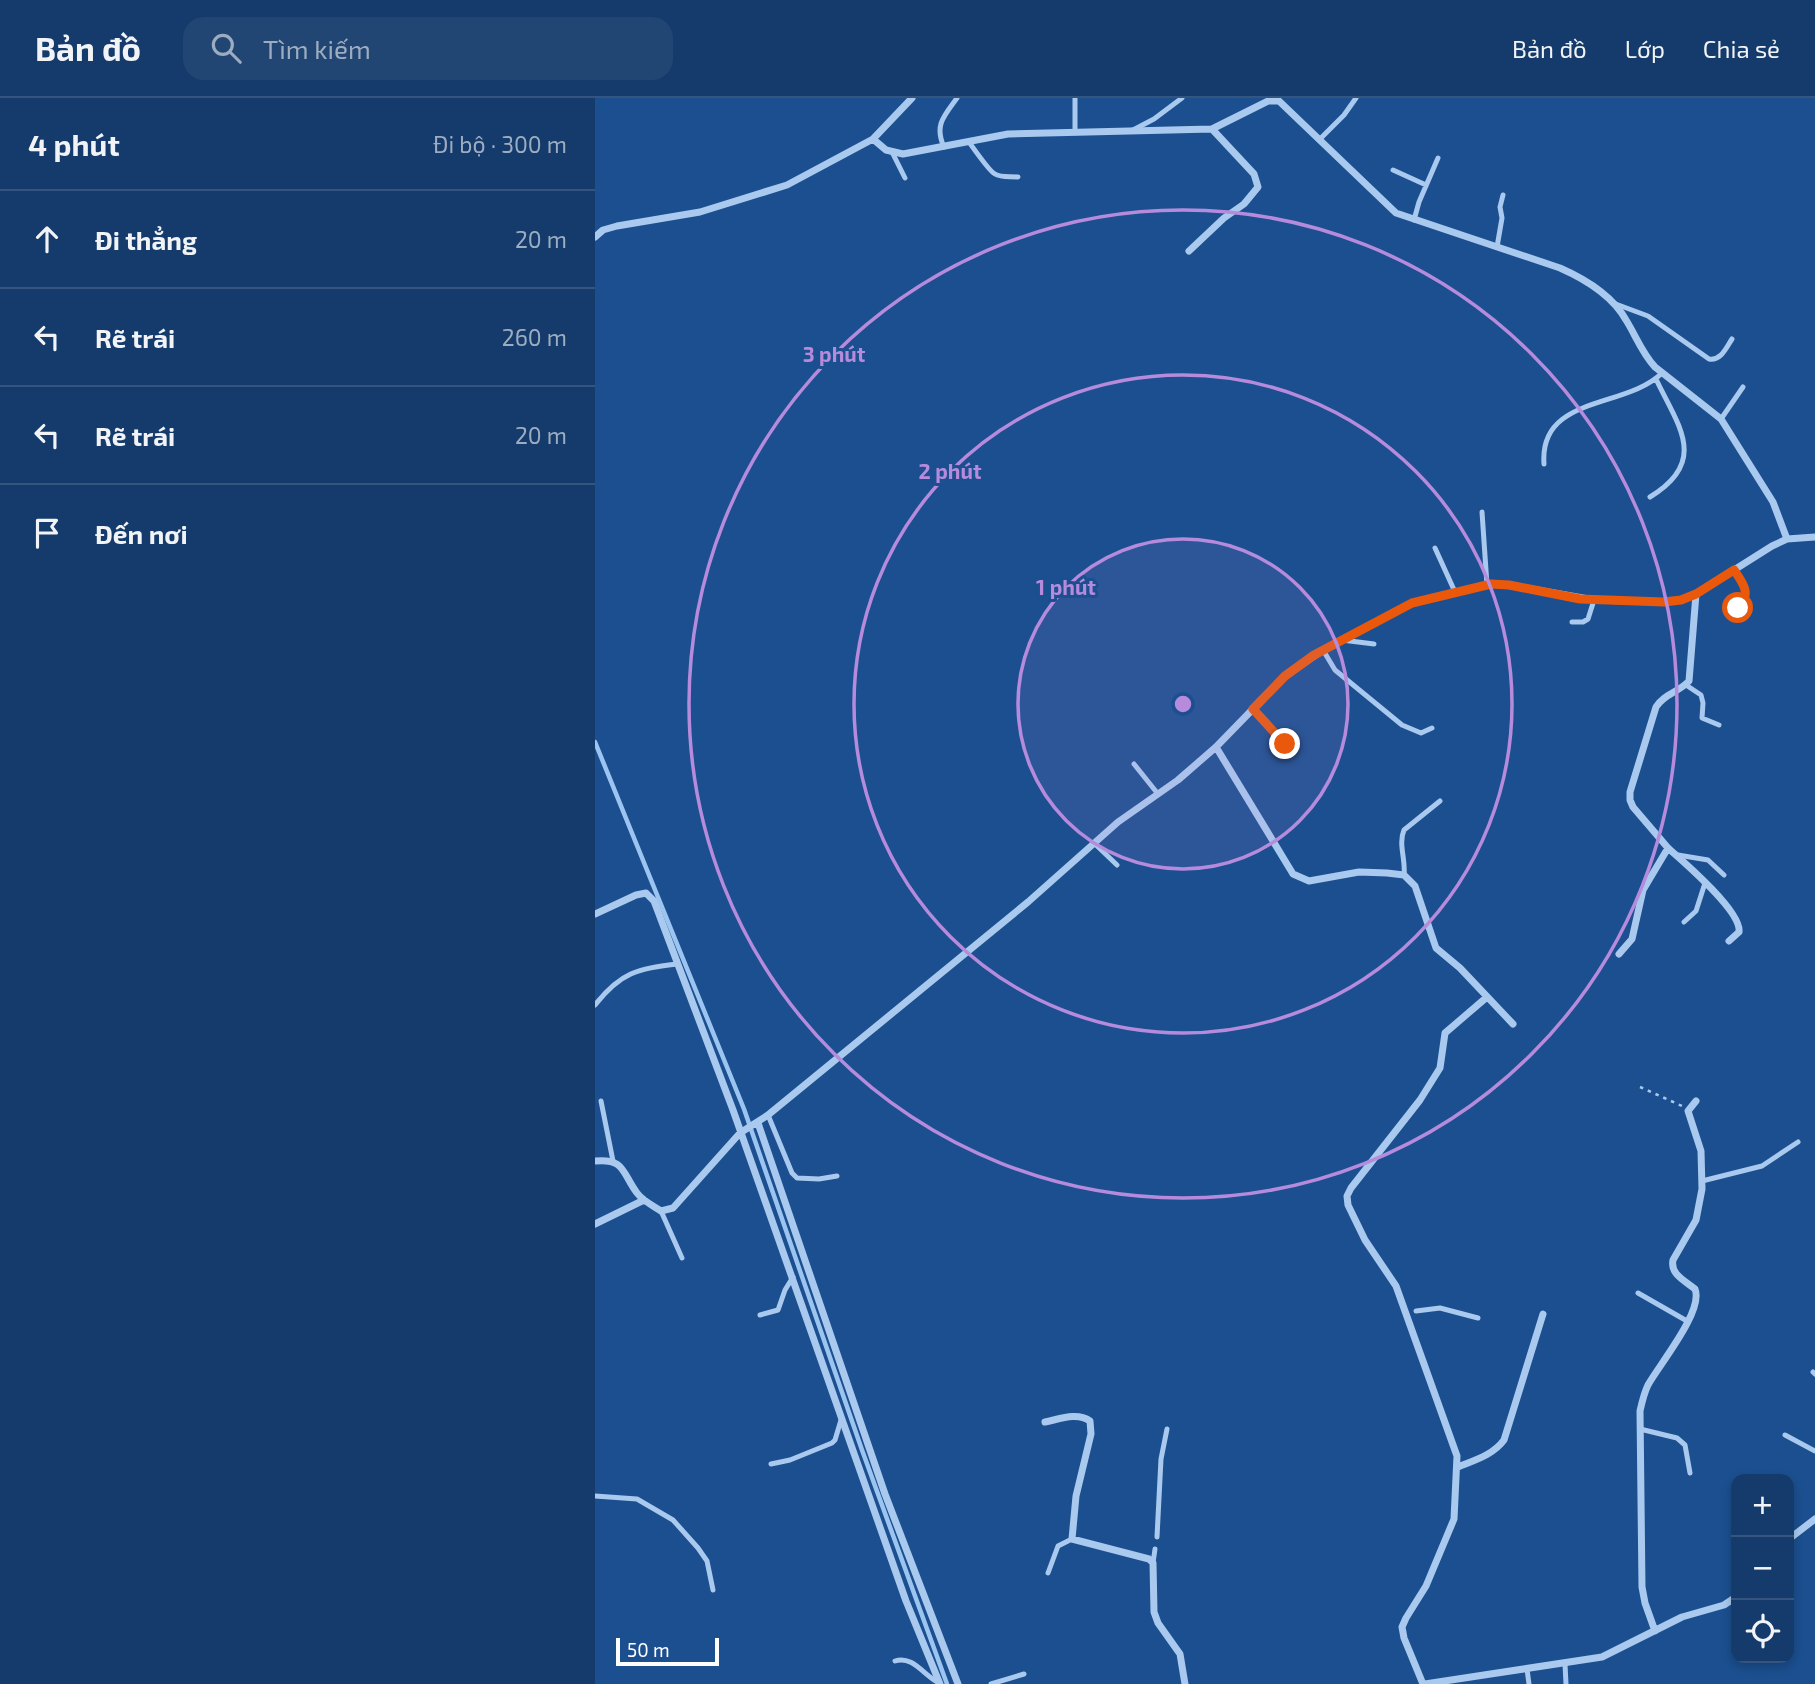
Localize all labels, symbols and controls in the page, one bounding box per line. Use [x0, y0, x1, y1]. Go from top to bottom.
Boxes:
search box [183, 17, 673, 80]
text: Bản đồ [35, 28, 141, 68]
icon: search [207, 29, 245, 67]
text: Tìm kiếm [263, 33, 371, 64]
text: Bản đồ [1512, 34, 1587, 63]
text: Lớp [1625, 34, 1665, 63]
text: Chia sẻ [1703, 34, 1780, 63]
text: 4 phút [28, 126, 120, 162]
text: Đi bộ · 300 m [433, 130, 567, 158]
icon: ahead [28, 220, 66, 258]
text: Đi thẳng [95, 224, 197, 255]
text: 20 m [515, 225, 567, 253]
icon: left [28, 318, 66, 356]
text: Rẽ trái [95, 322, 175, 353]
text: 260 m [502, 323, 567, 351]
text: 3 phút [803, 341, 866, 366]
icon: left [28, 416, 66, 454]
text: Rẽ trái [95, 420, 175, 451]
text: 20 m [515, 421, 567, 449]
text: 2 phút [918, 458, 982, 483]
icon: arrive [28, 514, 66, 552]
text: Đến nơi [95, 518, 188, 549]
text: 1 phút [1036, 574, 1096, 599]
route start [1722, 592, 1753, 623]
centre of rings [1171, 692, 1195, 716]
route end [1269, 728, 1300, 759]
map controls [1731, 1474, 1794, 1663]
button: + [1731, 1474, 1794, 1537]
button: − [1731, 1537, 1794, 1600]
button: locate [1731, 1600, 1794, 1663]
scale bar [616, 1635, 719, 1667]
text: 50 m [627, 1638, 670, 1661]

